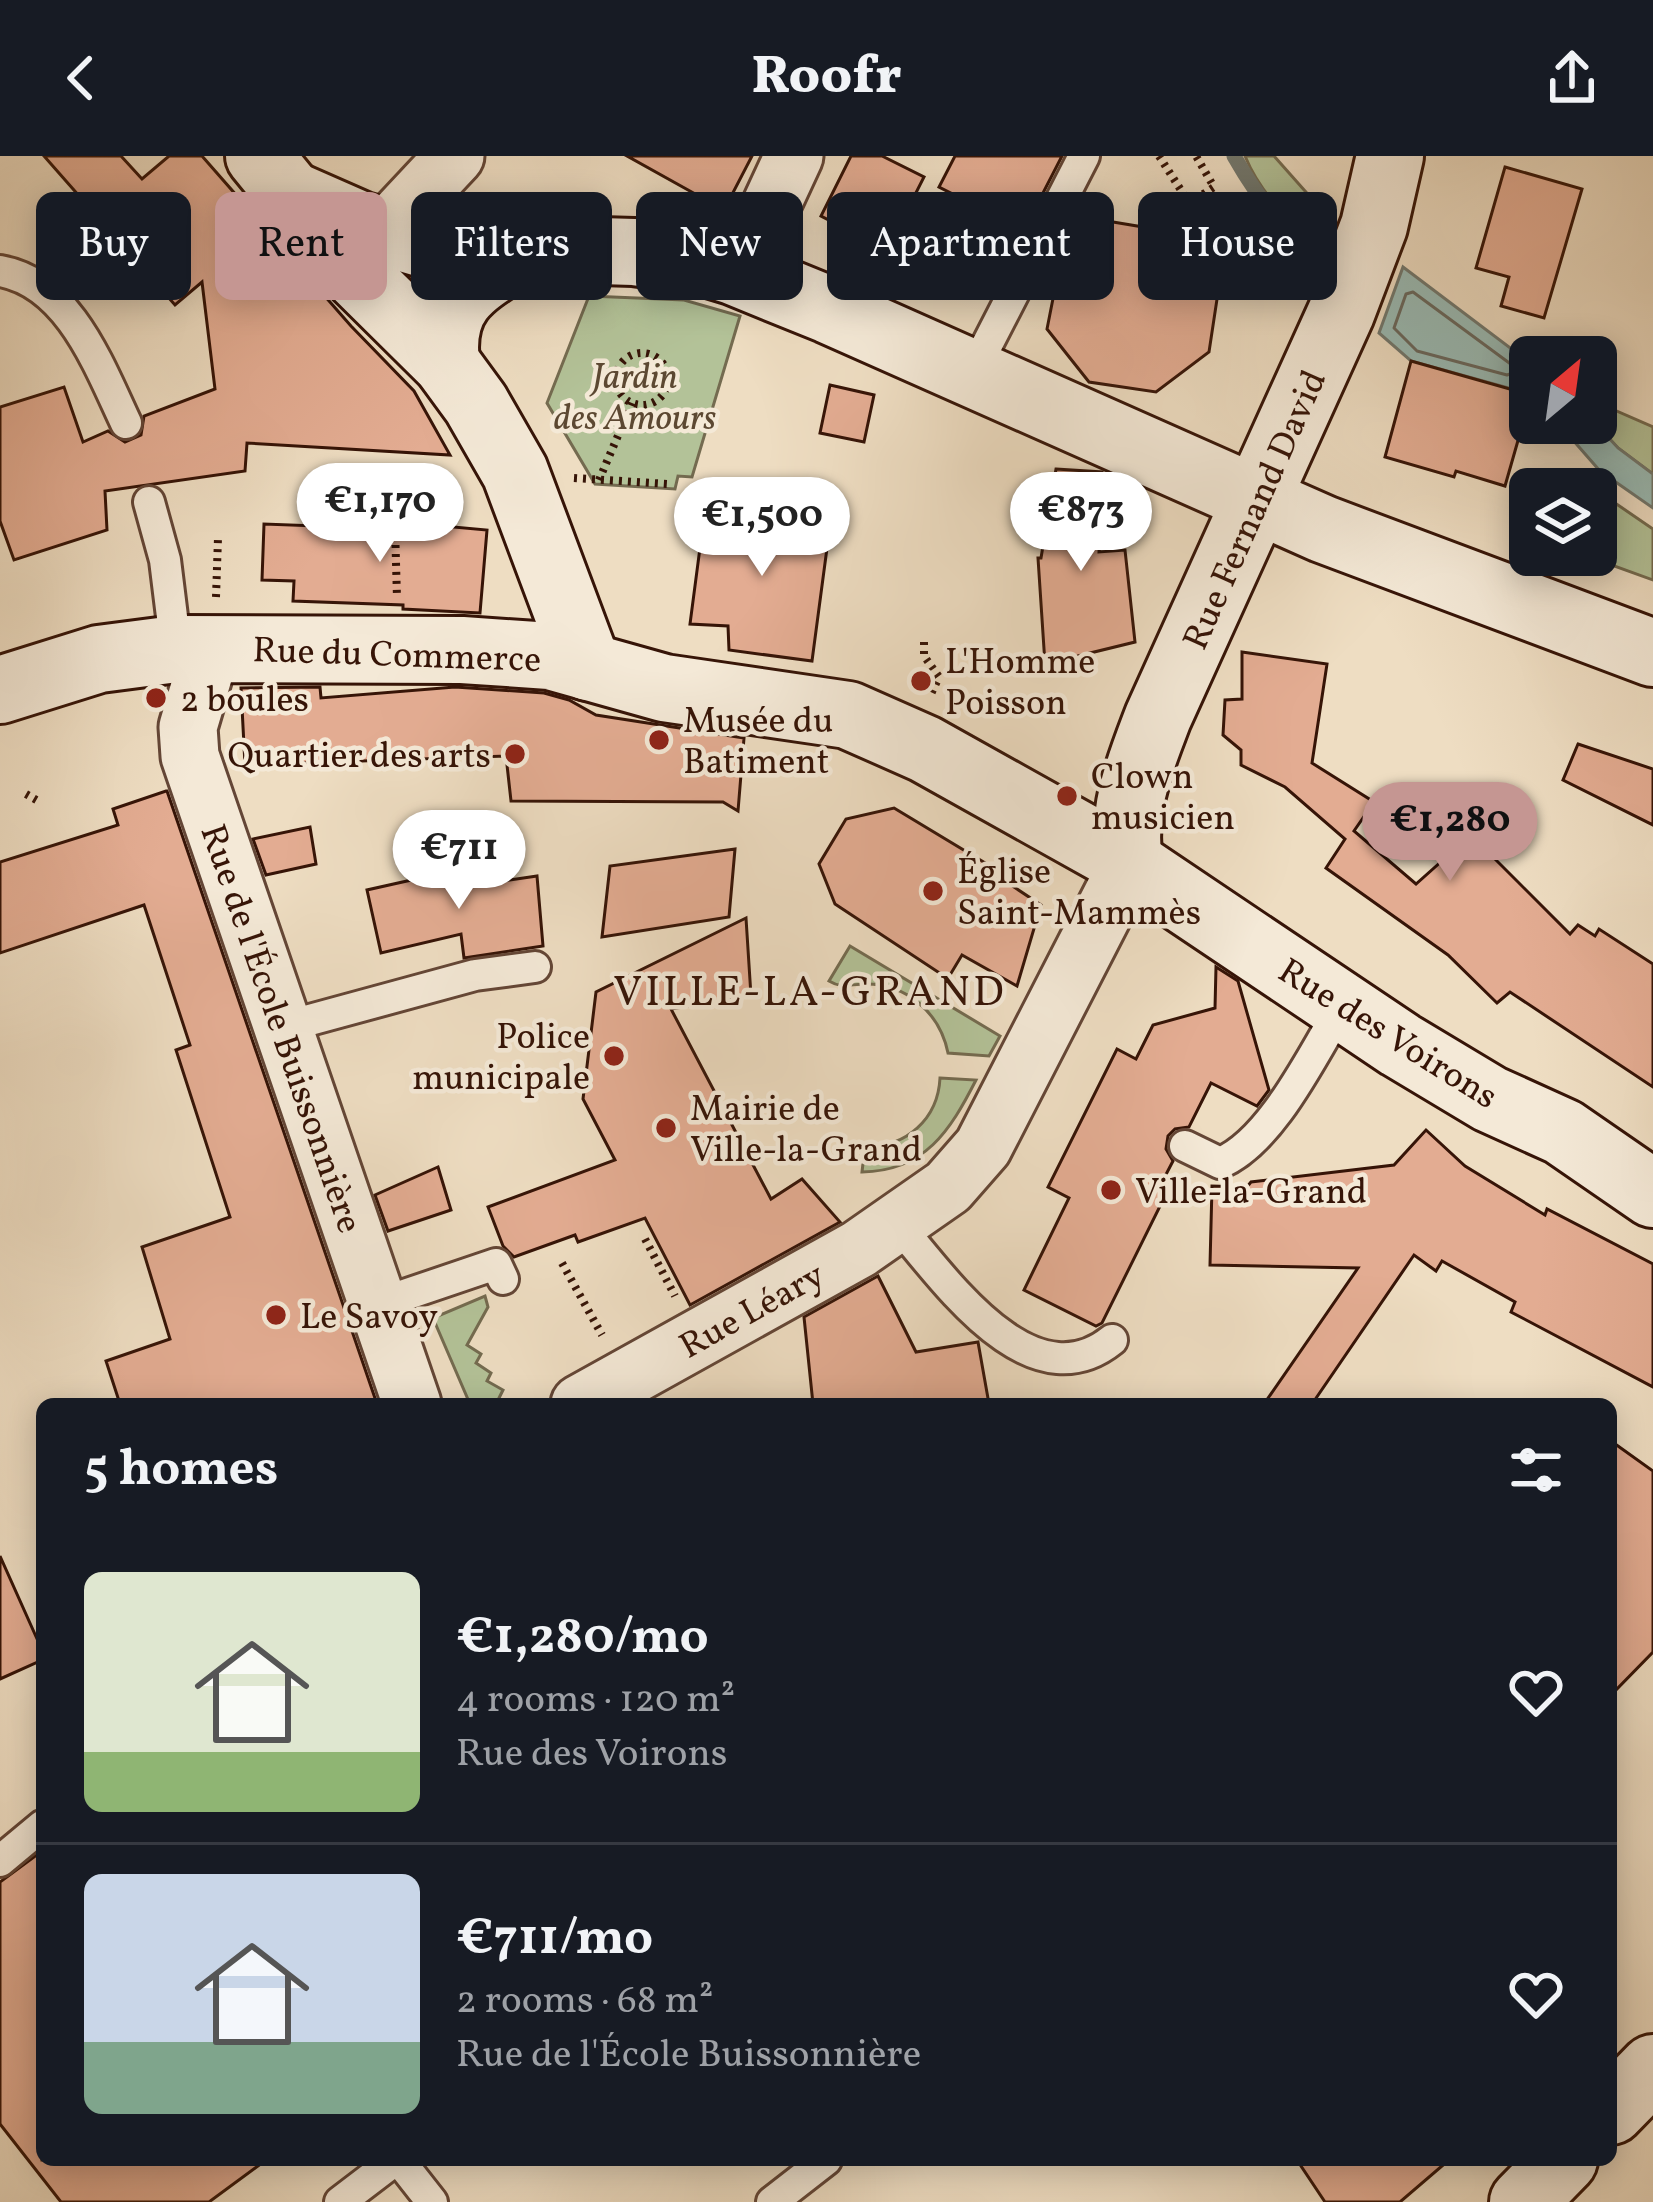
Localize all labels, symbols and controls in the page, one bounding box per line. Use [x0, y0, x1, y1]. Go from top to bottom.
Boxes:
text: Roofr [751, 41, 902, 116]
icon: back [48, 45, 114, 111]
icon: share [1539, 45, 1605, 111]
chip: Buy [36, 192, 191, 300]
chip: Rent [215, 192, 387, 300]
chip: Filters [411, 192, 612, 300]
chip: New [636, 192, 803, 300]
chip: Apartment [827, 192, 1114, 300]
chip: House [1138, 192, 1337, 300]
north arrow [1509, 336, 1617, 444]
map controls [1509, 336, 1617, 576]
park label: Jardin des Amours [554, 354, 716, 445]
street label: Rue Fernand David [1173, 363, 1341, 658]
pin: €1,170 [282, 463, 478, 565]
button: layers [1509, 468, 1617, 576]
pin: €873 [1010, 472, 1152, 574]
text: €1,170 [324, 475, 436, 529]
pin: €1,500 [664, 477, 860, 579]
text: €873 [1037, 484, 1125, 538]
text: €1,500 [701, 489, 823, 543]
street label: Rue du Commerce [252, 627, 542, 687]
place label: L'Homme Poisson [945, 639, 1095, 730]
marker: L'Homme Poisson [908, 668, 934, 694]
place label: 2 boules [180, 677, 309, 727]
marker: 2 boules [143, 685, 169, 711]
place label: Musée du Batiment [683, 698, 833, 789]
marker: Musée du Batiment [646, 727, 672, 753]
place label: Quartier des arts [228, 733, 491, 783]
marker: Quartier des arts [502, 741, 528, 767]
place label: Clown musicien [1091, 754, 1235, 845]
pin: €1,280 [1352, 782, 1548, 884]
marker: Clown musicien [1054, 783, 1080, 809]
text: €1,280 [1389, 794, 1511, 848]
pin: €711 [388, 810, 530, 912]
street label: Rue de l'École Buissonnière [186, 818, 373, 1240]
text: €711 [420, 822, 498, 876]
place label: Église Saint-Mammès [957, 849, 1201, 940]
marker: Église Saint-Mammès [920, 878, 946, 904]
street label: Rue des Voirons [1267, 948, 1506, 1123]
district label: VILLE-LA-GRAND [613, 965, 1007, 1024]
place label: Police municipale [412, 1014, 590, 1105]
marker: Police municipale [601, 1043, 627, 1069]
place label: Mairie de Ville-la-Grand [690, 1086, 922, 1177]
marker: Mairie de Ville-la-Grand [653, 1115, 679, 1141]
place label: Ville-la-Grand [1135, 1169, 1367, 1219]
marker: Ville-la-Grand [1098, 1177, 1124, 1203]
street label: Rue Léary [671, 1252, 835, 1373]
place label: Le Savoy [300, 1294, 438, 1344]
marker: Le Savoy [263, 1302, 289, 1328]
text: 5 homes [84, 1435, 278, 1506]
icon: filters [1503, 1437, 1569, 1503]
text: €1,280/mo [456, 1603, 709, 1674]
icon: home [180, 1620, 324, 1764]
icon: heart [1503, 1659, 1569, 1725]
text: 4 rooms · 120 m² [456, 1674, 735, 1728]
text: Rue des Voirons [456, 1728, 727, 1782]
text: €711/mo [456, 1904, 653, 1975]
icon: home [180, 1922, 324, 2066]
icon: heart [1503, 1961, 1569, 2027]
text: 2 rooms · 68 m² [456, 1975, 713, 2029]
text: Rue de l'École Buissonnière [456, 2029, 921, 2083]

